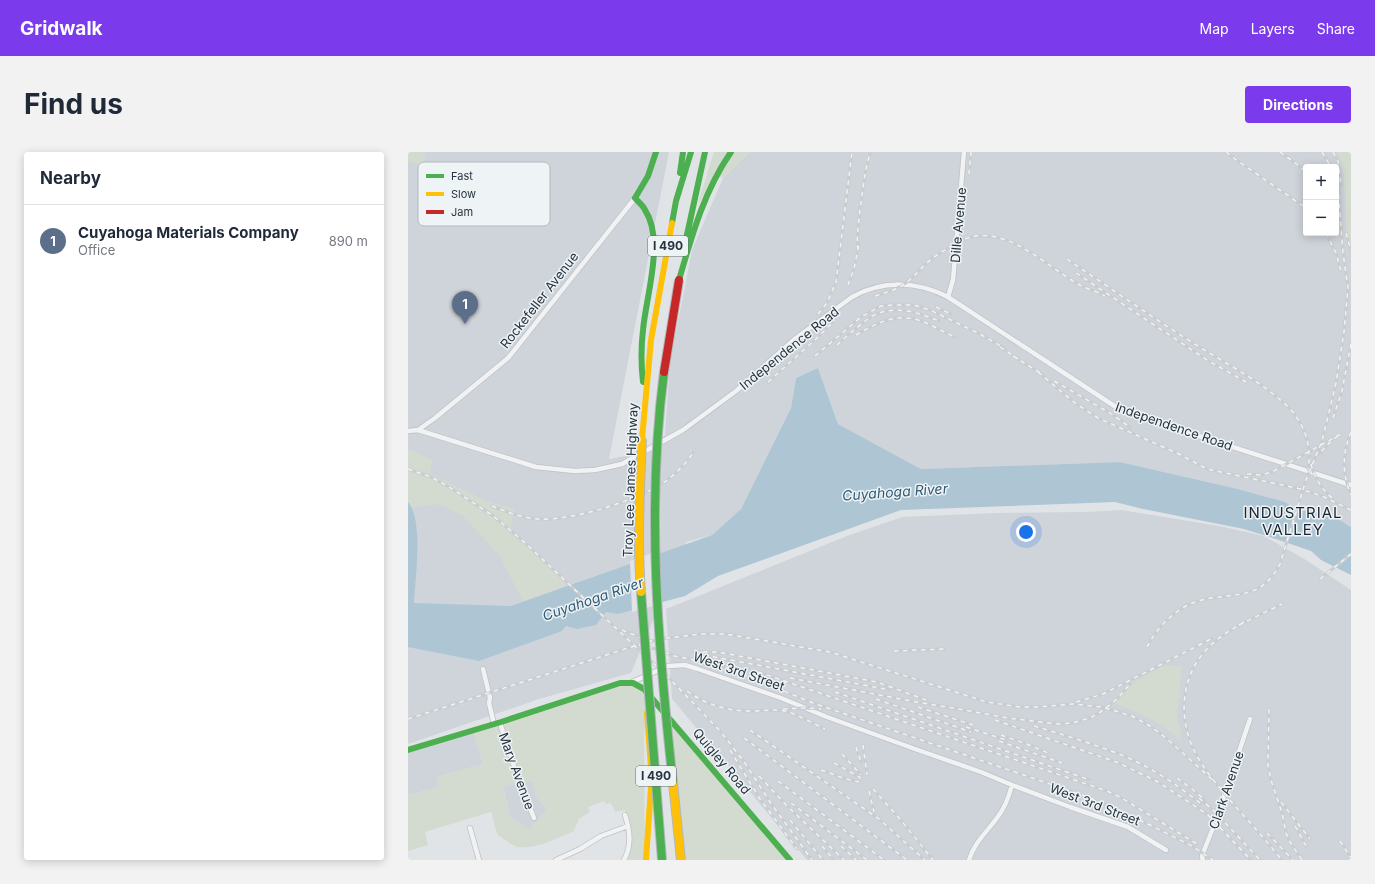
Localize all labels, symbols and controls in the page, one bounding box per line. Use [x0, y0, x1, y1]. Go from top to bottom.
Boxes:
text: Gridwalk [20, 17, 103, 40]
text: Map [1200, 20, 1229, 37]
text: Layers [1251, 20, 1295, 37]
text: Share [1317, 20, 1355, 37]
button: Directions [1245, 86, 1351, 123]
text: Find us [24, 87, 123, 121]
legend [418, 162, 550, 226]
map controls [1303, 164, 1339, 236]
button: + [1303, 164, 1339, 200]
text: Nearby [40, 168, 101, 188]
text: Fast [451, 169, 473, 183]
text: Slow [451, 187, 476, 201]
street label: Dille Avenue [947, 187, 969, 263]
button: − [1303, 200, 1339, 236]
text: Jam [451, 205, 473, 219]
text: Cuyahoga Materials Company [78, 223, 299, 242]
text: 1 [50, 233, 56, 249]
text: 890 m [329, 233, 368, 249]
road number: I 490 [648, 236, 688, 256]
text: Office [78, 242, 115, 258]
street label: Rockefeller Avenue [496, 249, 582, 351]
pin: 1 [452, 291, 478, 324]
street label: Independence Road [736, 303, 842, 393]
street label: Independence Road [1113, 398, 1235, 454]
street label: Troy Lee James Highway [619, 402, 641, 558]
water label: Cuyahoga River [842, 479, 949, 504]
district label: INDUSTRIAL VALLEY [1243, 503, 1343, 539]
your location [1016, 522, 1036, 542]
water label: Cuyahoga River [540, 573, 646, 624]
street label: West 3rd Street [691, 648, 787, 694]
street label: Quigley Road [690, 725, 754, 797]
street label: Mary Avenue [496, 730, 538, 812]
street label: Clark Avenue [1205, 749, 1247, 831]
road number: I 490 [636, 766, 676, 786]
street label: West 3rd Street [1048, 779, 1142, 829]

